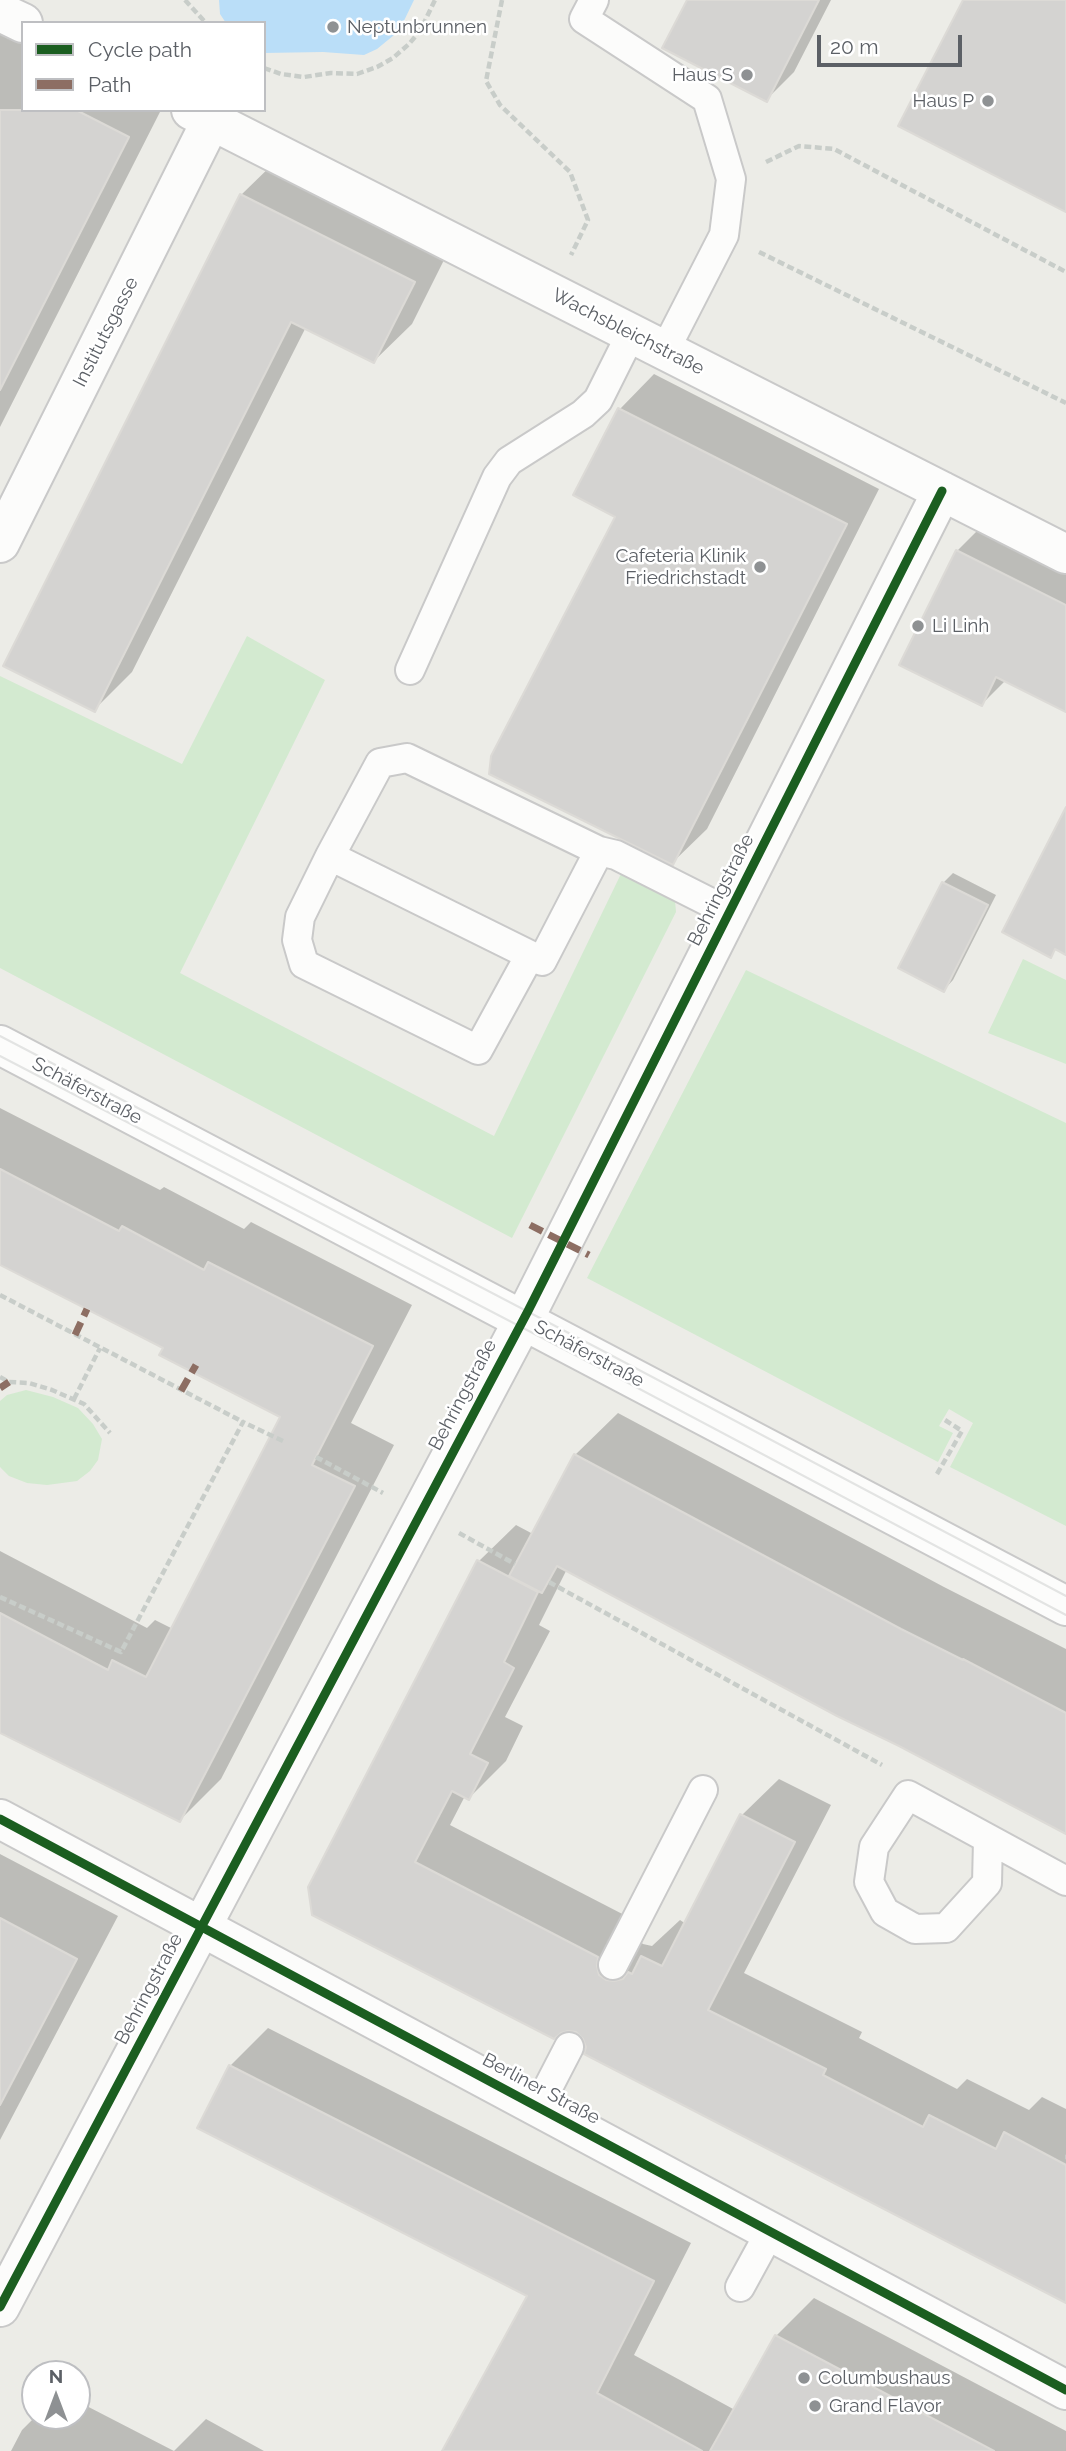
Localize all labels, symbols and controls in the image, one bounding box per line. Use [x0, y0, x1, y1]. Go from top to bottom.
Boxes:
place label: Neptunbrunnen [347, 16, 487, 38]
marker: Neptunbrunnen [325, 19, 341, 35]
legend [21, 21, 266, 112]
scale bar [821, 21, 966, 65]
text: 20 m [830, 34, 878, 59]
text: Cycle path [88, 37, 192, 62]
place label: Haus S [672, 64, 733, 86]
marker: Haus S [739, 67, 755, 83]
text: Path [88, 72, 132, 97]
place label: Haus P [913, 90, 974, 112]
marker: Haus P [980, 93, 996, 109]
street label: Institutsgasse [69, 273, 143, 391]
street label: Wachsbleichstraße [548, 284, 708, 380]
place label: Cafeteria Klinik Friedrichstadt [615, 545, 746, 589]
marker: Cafeteria Klinik Friedrichstadt [752, 559, 768, 575]
place label: Li Linh [932, 615, 989, 637]
marker: Li Linh [910, 618, 926, 634]
street label: Behringstraße [683, 830, 759, 950]
street label: Schäferstraße [28, 1052, 146, 1130]
street label: Schäferstraße [530, 1315, 648, 1393]
street label: Behringstraße [424, 1335, 502, 1455]
street label: Behringstraße [110, 1929, 188, 2049]
street label: Berliner Straße [478, 2048, 604, 2130]
north arrow [21, 2360, 91, 2430]
text: N [49, 2365, 63, 2387]
place label: Columbushaus [818, 2367, 950, 2389]
marker: Columbushaus [796, 2370, 812, 2386]
place label: Grand Flavor [829, 2395, 941, 2417]
marker: Grand Flavor [807, 2398, 823, 2414]

